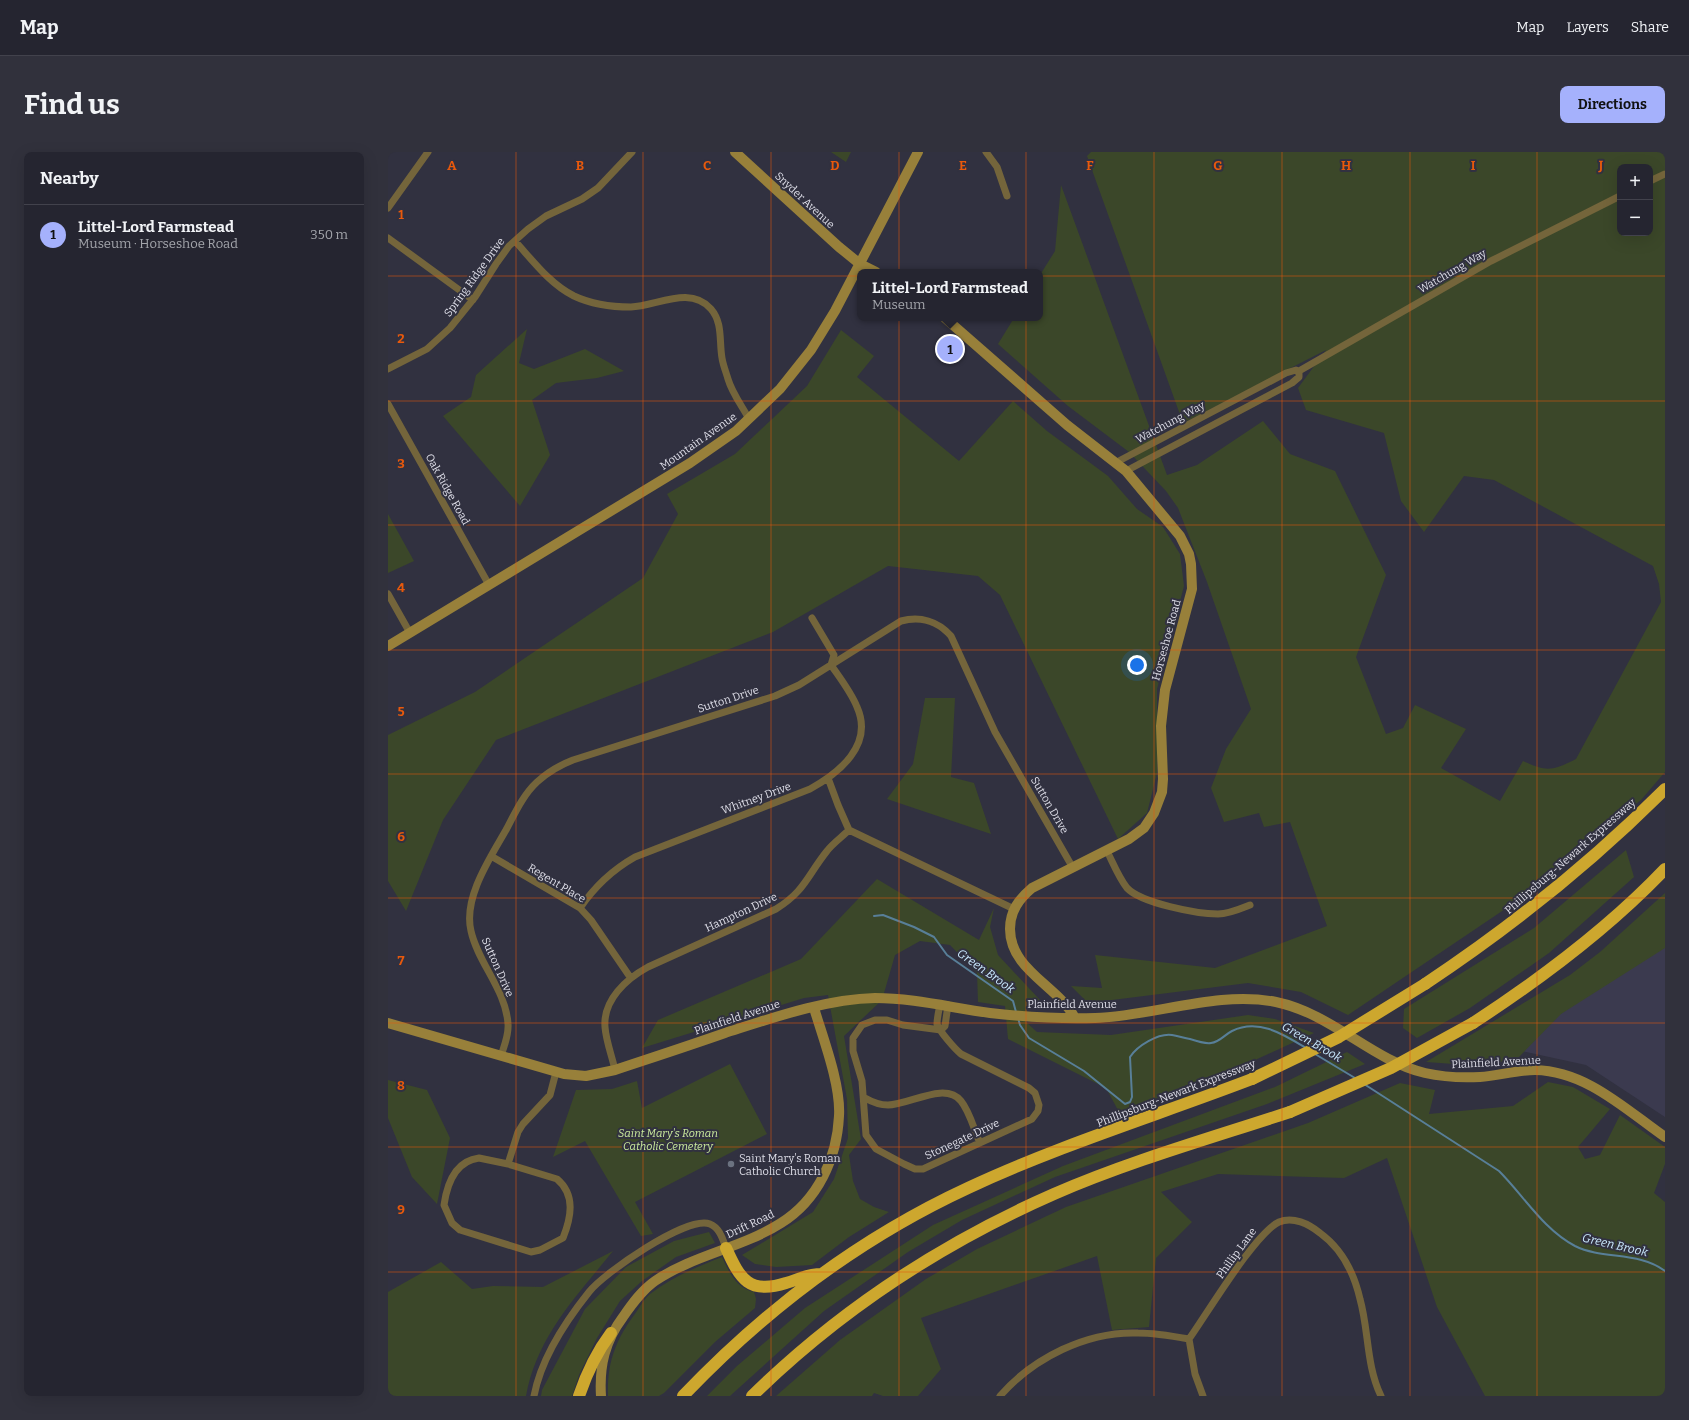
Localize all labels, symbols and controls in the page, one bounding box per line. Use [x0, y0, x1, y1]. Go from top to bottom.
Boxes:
text: Map [20, 16, 59, 39]
text: Map [1516, 19, 1544, 36]
text: Layers [1566, 19, 1609, 36]
text: Share [1631, 19, 1669, 36]
button: Directions [1560, 86, 1665, 123]
text: Find us [24, 88, 120, 121]
text: A [447, 158, 457, 173]
text: B [576, 158, 584, 173]
text: C [703, 158, 711, 173]
text: D [830, 158, 840, 173]
text: E [959, 158, 967, 173]
text: F [1086, 158, 1094, 173]
text: G [1213, 158, 1223, 173]
text: H [1341, 158, 1351, 173]
text: I [1471, 158, 1476, 173]
text: J [1598, 158, 1604, 173]
map controls [1617, 164, 1653, 236]
button: + [1617, 164, 1653, 200]
text: Nearby [40, 168, 99, 189]
street label: Snyder Avenue [772, 169, 837, 231]
button: − [1617, 200, 1653, 236]
text: 1 [398, 207, 404, 222]
text: Littel-Lord Farmstead [78, 218, 234, 236]
text: 1 [50, 227, 56, 242]
text: 350 m [310, 227, 348, 242]
street label: Spring Ridge Drive [441, 235, 507, 319]
text: Museum · Horseshoe Road [78, 236, 238, 251]
street label: Watchung Way [1416, 247, 1489, 296]
popup [857, 269, 1043, 321]
text: Littel-Lord Farmstead [872, 279, 1028, 297]
text: Museum [872, 297, 925, 312]
text: 2 [397, 331, 405, 346]
pin: 1 [937, 334, 963, 364]
street label: Watchung Way [1133, 399, 1207, 446]
street label: Mountain Avenue [657, 410, 739, 473]
street label: Oak Ridge Road [423, 451, 473, 528]
text: 3 [397, 456, 405, 471]
text: 4 [397, 580, 405, 595]
street label: Horseshoe Road [1149, 598, 1184, 682]
your location [1127, 655, 1147, 675]
street label: Sutton Drive [696, 683, 760, 715]
text: 5 [397, 704, 405, 719]
street label: Sutton Drive [1028, 774, 1071, 836]
street label: Whitney Drive [720, 780, 793, 817]
street label: Phillipsburg-Newark Expressway [1502, 796, 1639, 917]
text: 6 [397, 829, 405, 844]
street label: Regent Place [525, 861, 588, 906]
street label: Hampton Drive [703, 890, 779, 935]
street label: Sutton Drive [479, 935, 516, 999]
water label: Green Brook [955, 946, 1018, 996]
text: 7 [398, 953, 405, 968]
street label: Plainfield Avenue [693, 997, 782, 1037]
street label: Plainfield Avenue [1027, 998, 1117, 1011]
water label: Green Brook [1280, 1019, 1345, 1065]
street label: Plainfield Avenue [1451, 1054, 1541, 1071]
street label: Phillipsburg-Newark Expressway [1095, 1057, 1258, 1130]
text: 8 [397, 1078, 405, 1093]
street label: Stonegate Drive [923, 1116, 1002, 1162]
park label: Saint Mary's Roman Catholic Cemetery [618, 1127, 718, 1153]
place label: Saint Mary's Roman Catholic Church [739, 1152, 841, 1178]
marker: Saint Mary's Roman Catholic Church [726, 1159, 736, 1169]
text: 9 [397, 1202, 405, 1217]
street label: Drift Road [724, 1207, 777, 1241]
street label: Phillip Lane [1214, 1225, 1259, 1281]
water label: Green Brook [1581, 1231, 1650, 1259]

